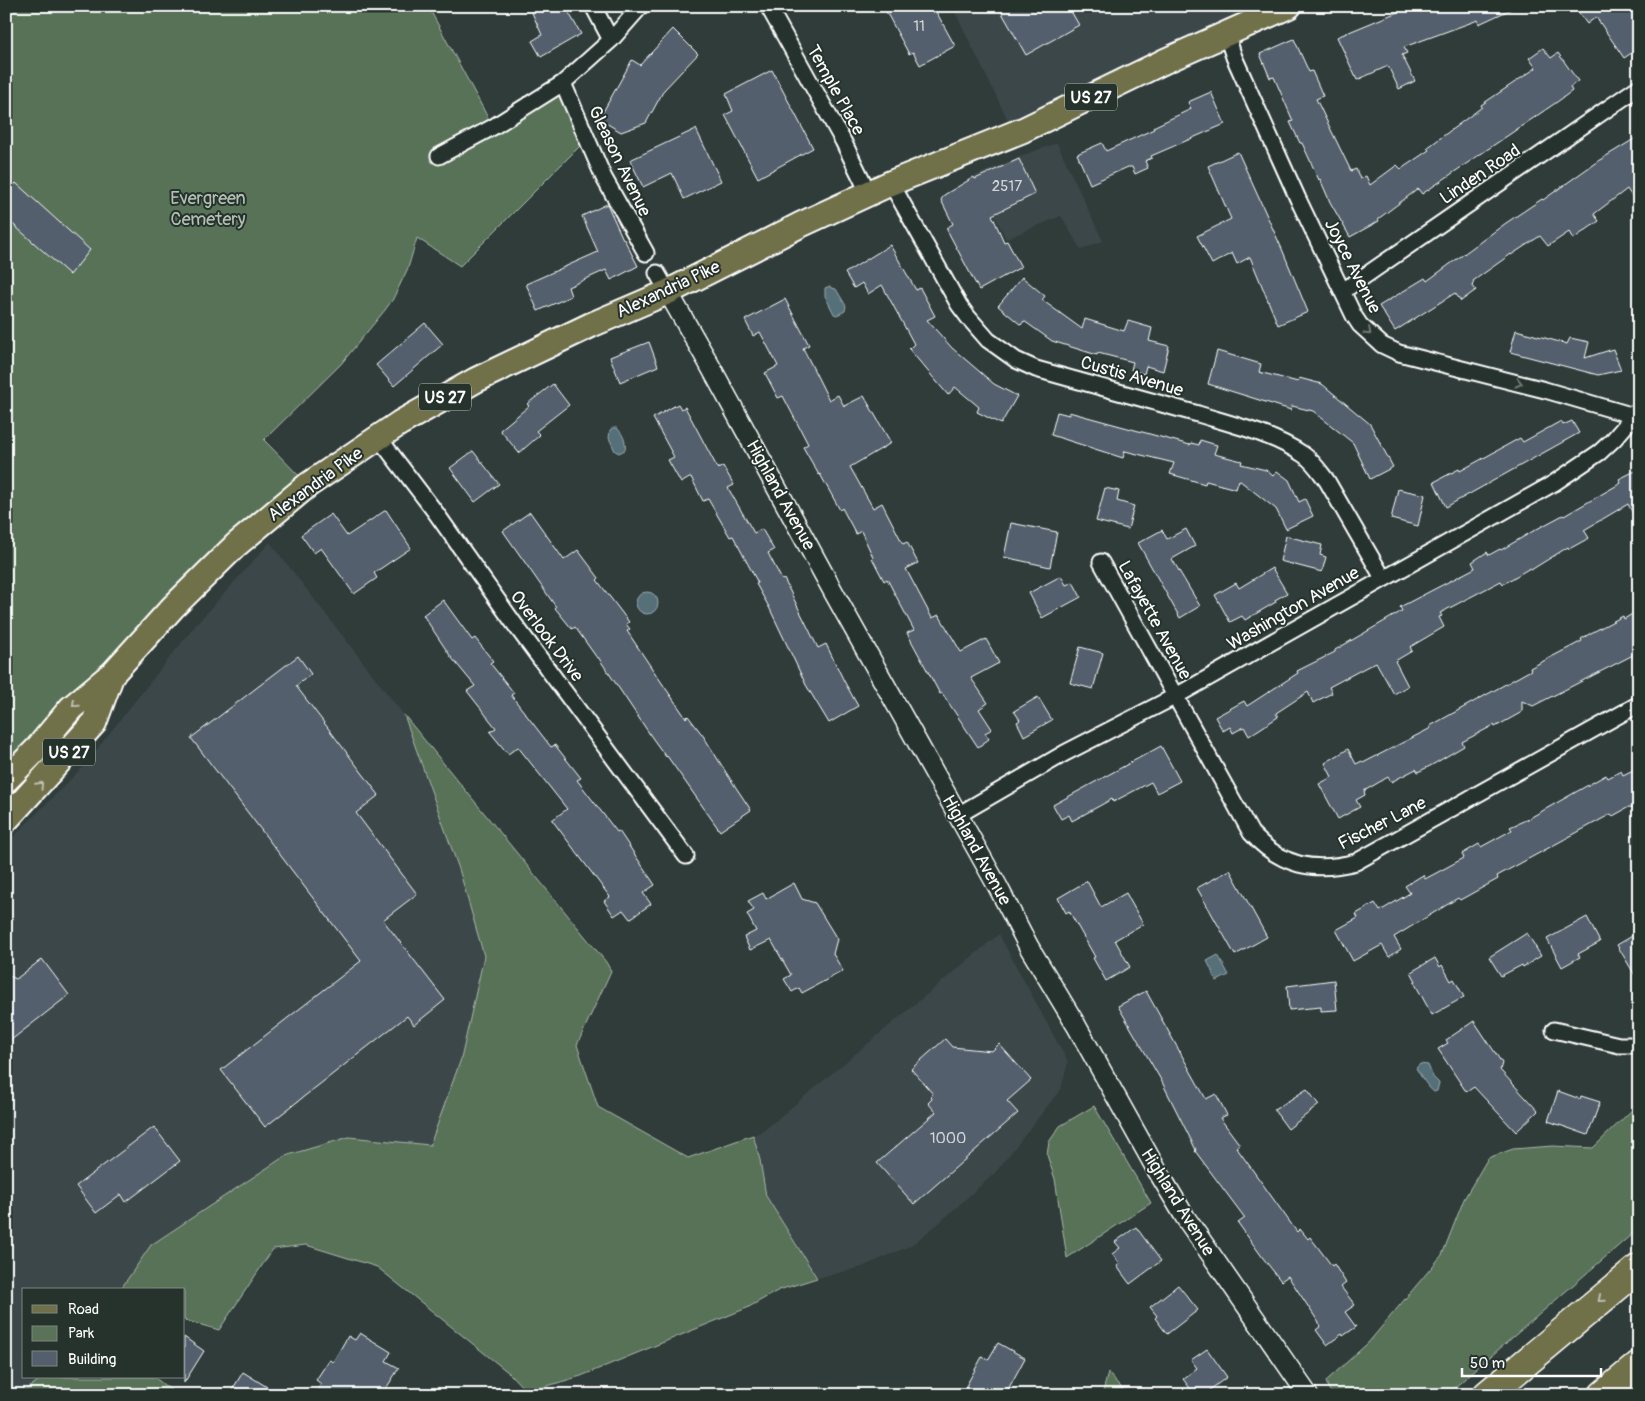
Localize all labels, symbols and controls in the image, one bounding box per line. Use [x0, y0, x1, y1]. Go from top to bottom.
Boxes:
house number: 11 [913, 17, 925, 36]
street label: Temple Place [801, 41, 870, 140]
road number: US 27 [1065, 84, 1117, 110]
street label: Gleason Avenue [583, 102, 656, 220]
street label: Linden Road [1436, 139, 1525, 210]
house number: 2517 [992, 177, 1022, 196]
park label: Evergreen Cemetery [170, 187, 246, 231]
street label: Joyce Avenue [1319, 215, 1386, 318]
street label: Alexandria Pike [613, 255, 724, 324]
one-way arrow [1362, 326, 1371, 335]
street label: Custis Avenue [1078, 351, 1186, 402]
one-way arrow [1515, 377, 1524, 388]
road number: US 27 [419, 384, 471, 411]
street label: Highland Avenue [741, 436, 820, 555]
street label: Alexandria Pike [263, 442, 367, 527]
street label: Lafayette Avenue [1112, 557, 1197, 684]
street label: Washington Avenue [1223, 561, 1364, 656]
street label: Overlook Drive [505, 586, 588, 687]
one-way arrow [72, 699, 81, 708]
road number: US 27 [43, 739, 95, 766]
one-way arrow [34, 781, 43, 790]
street label: Highland Avenue [937, 791, 1016, 910]
street label: Fischer Lane [1334, 791, 1430, 855]
house number: 1000 [930, 1129, 966, 1148]
street label: Highland Avenue [1135, 1144, 1220, 1260]
legend [22, 1288, 185, 1378]
one-way arrow [1598, 1293, 1607, 1302]
text: Road [68, 1300, 99, 1319]
text: Park [68, 1324, 95, 1343]
scale bar [1462, 1346, 1601, 1378]
text: Building [68, 1350, 116, 1369]
text: 50 m [1470, 1354, 1505, 1373]

